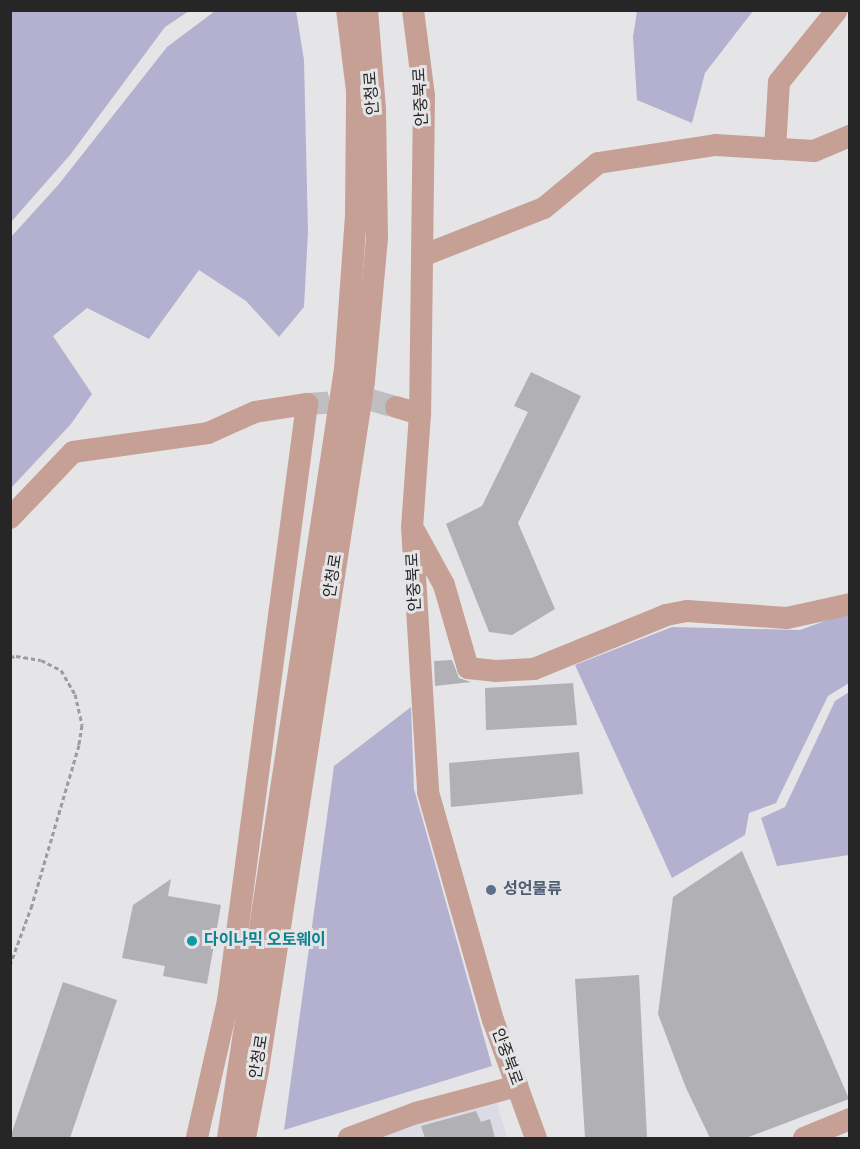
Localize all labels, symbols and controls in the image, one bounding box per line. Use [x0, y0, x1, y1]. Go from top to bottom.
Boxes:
street label: 안중북로 [411, 67, 433, 127]
street label: 안청로 [362, 70, 384, 116]
street label: 안중북로 [404, 552, 426, 612]
street label: 안청로 [321, 553, 347, 599]
place label: 성언물류 [503, 880, 562, 900]
marker: 성언물류 [484, 883, 498, 897]
place label: 다이나믹 오토웨이 [204, 931, 326, 951]
marker: 다이나믹 오토웨이 [185, 934, 199, 948]
street label: 안중북로 [487, 1026, 525, 1088]
street label: 안청로 [247, 1034, 273, 1080]

